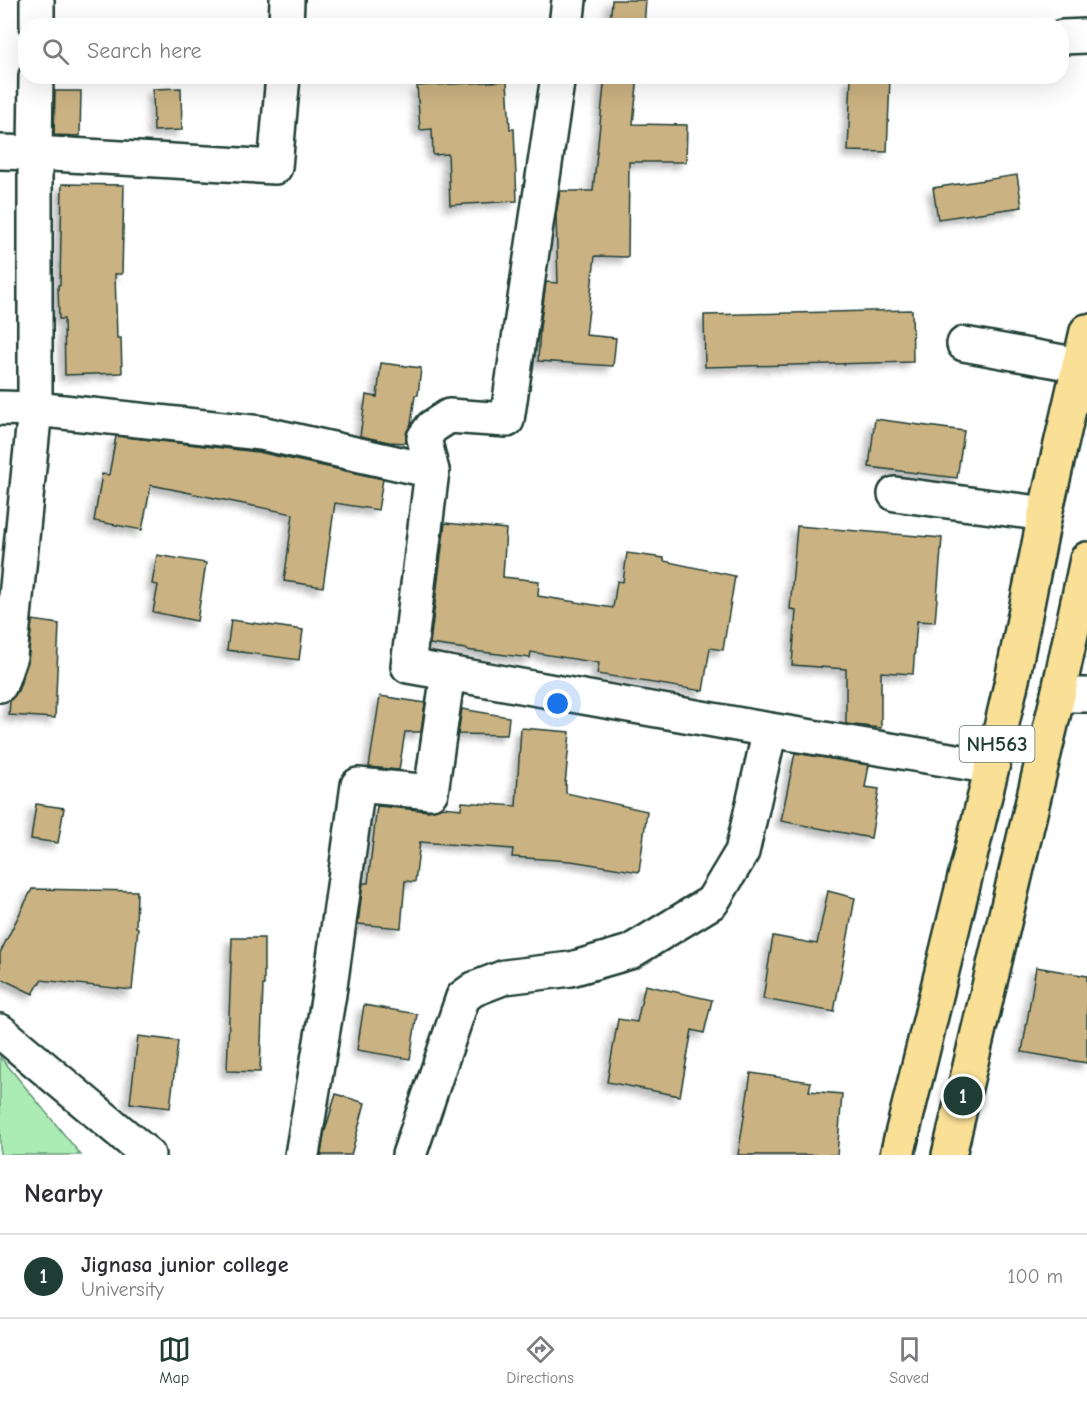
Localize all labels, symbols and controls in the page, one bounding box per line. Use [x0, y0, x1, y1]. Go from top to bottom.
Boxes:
search box [18, 18, 1069, 84]
icon: search [39, 35, 72, 68]
text: Search here [87, 38, 202, 64]
your location [543, 689, 572, 718]
road number: NH563 [960, 726, 1034, 762]
pin: 1 [944, 1074, 982, 1118]
text: Nearby [24, 1179, 103, 1209]
text: Jignasa junior college [81, 1252, 289, 1278]
text: 1 [40, 1265, 47, 1288]
text: 100 m [1008, 1265, 1063, 1288]
text: University [81, 1278, 164, 1301]
tab: Map [158, 1333, 191, 1387]
tab: Directions [506, 1333, 574, 1387]
tab: Saved [889, 1333, 929, 1387]

